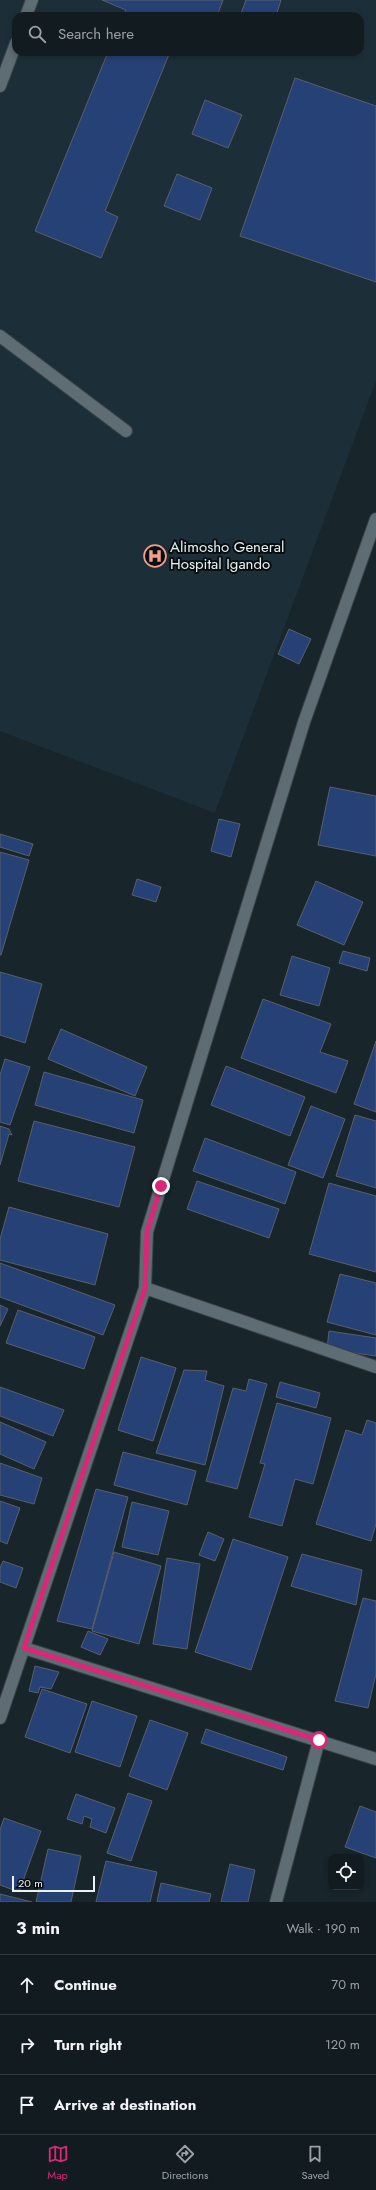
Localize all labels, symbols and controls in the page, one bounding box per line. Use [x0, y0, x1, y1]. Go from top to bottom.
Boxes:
search box [12, 12, 364, 56]
icon: search [26, 23, 48, 45]
text: Search here [58, 23, 134, 45]
place label: Alimosho General Hospital Igando [170, 536, 285, 575]
hospital icon: Alimosho General Hospital Igando [142, 543, 168, 569]
route end [152, 1177, 170, 1195]
route start [310, 1731, 328, 1749]
map controls [328, 1854, 364, 1890]
button: locate [328, 1854, 364, 1890]
scale bar [12, 1874, 95, 1893]
text: 20 m [18, 1875, 43, 1891]
text: 3 min [16, 1916, 60, 1940]
text: Walk · 190 m [287, 1919, 360, 1938]
icon: ahead [16, 1974, 38, 1996]
text: Continue [54, 1974, 117, 1996]
text: 70 m [331, 1975, 360, 1994]
icon: right [16, 2034, 38, 2056]
text: Turn right [54, 2034, 122, 2056]
text: 120 m [325, 2035, 360, 2054]
icon: arrive [16, 2094, 38, 2116]
text: Arrive at destination [54, 2094, 196, 2116]
tab: Map [47, 2143, 69, 2183]
tab: Directions [162, 2143, 208, 2183]
tab: Saved [302, 2143, 329, 2183]

